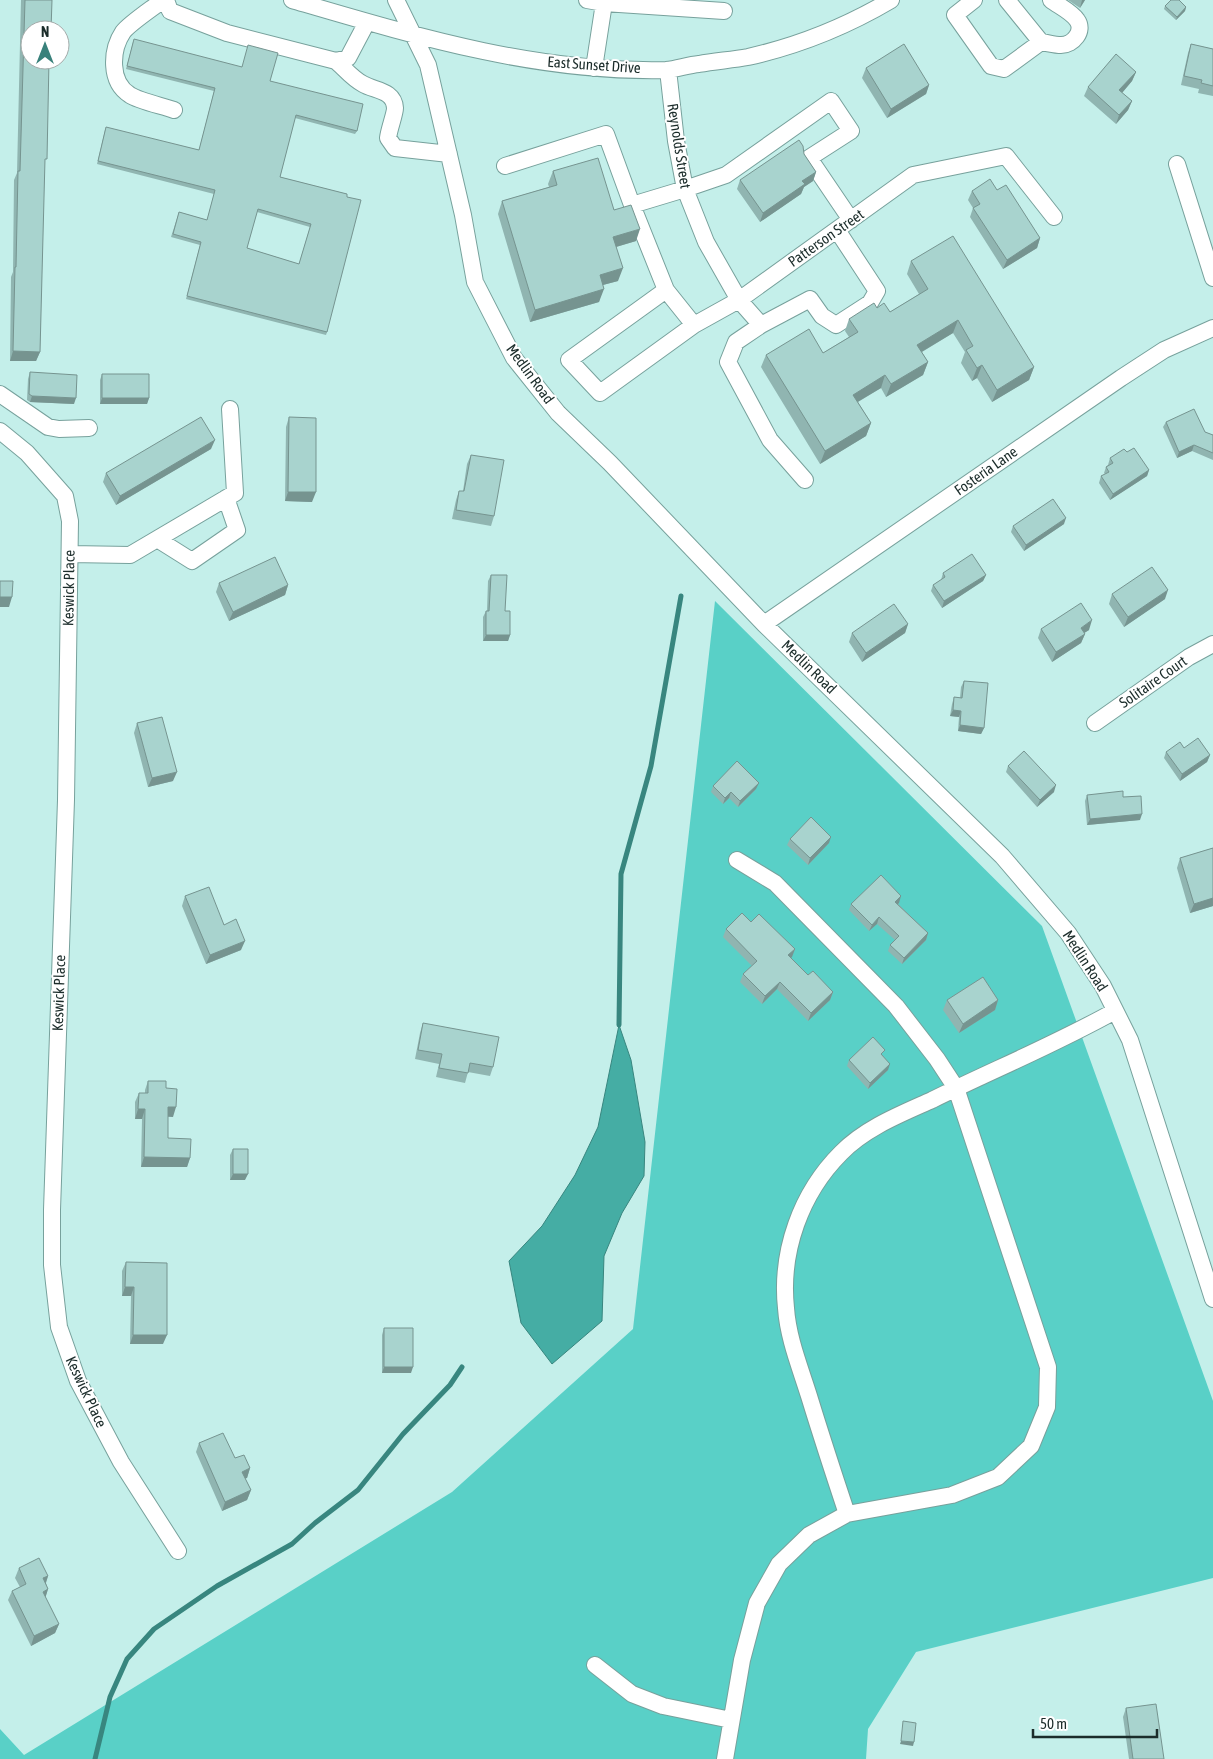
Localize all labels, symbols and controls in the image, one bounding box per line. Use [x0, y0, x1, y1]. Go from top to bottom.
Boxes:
north arrow [20, 20, 70, 70]
text: N [41, 24, 49, 40]
street label: East Sunset Drive [547, 53, 641, 76]
street label: Reynolds Street [664, 102, 695, 190]
street label: Patterson Street [785, 205, 867, 270]
street label: Medlin Road [503, 341, 558, 407]
street label: Fosteria Lane [951, 443, 1021, 498]
street label: Keswick Place [59, 549, 78, 626]
street label: Medlin Road [779, 636, 840, 697]
street label: Solitaire Court [1116, 652, 1190, 711]
street label: Medlin Road [1059, 927, 1111, 994]
street label: Keswick Place [49, 954, 68, 1031]
street label: Keswick Place [63, 1354, 110, 1430]
scale bar [1033, 1706, 1157, 1738]
text: 50 m [1040, 1715, 1067, 1732]

